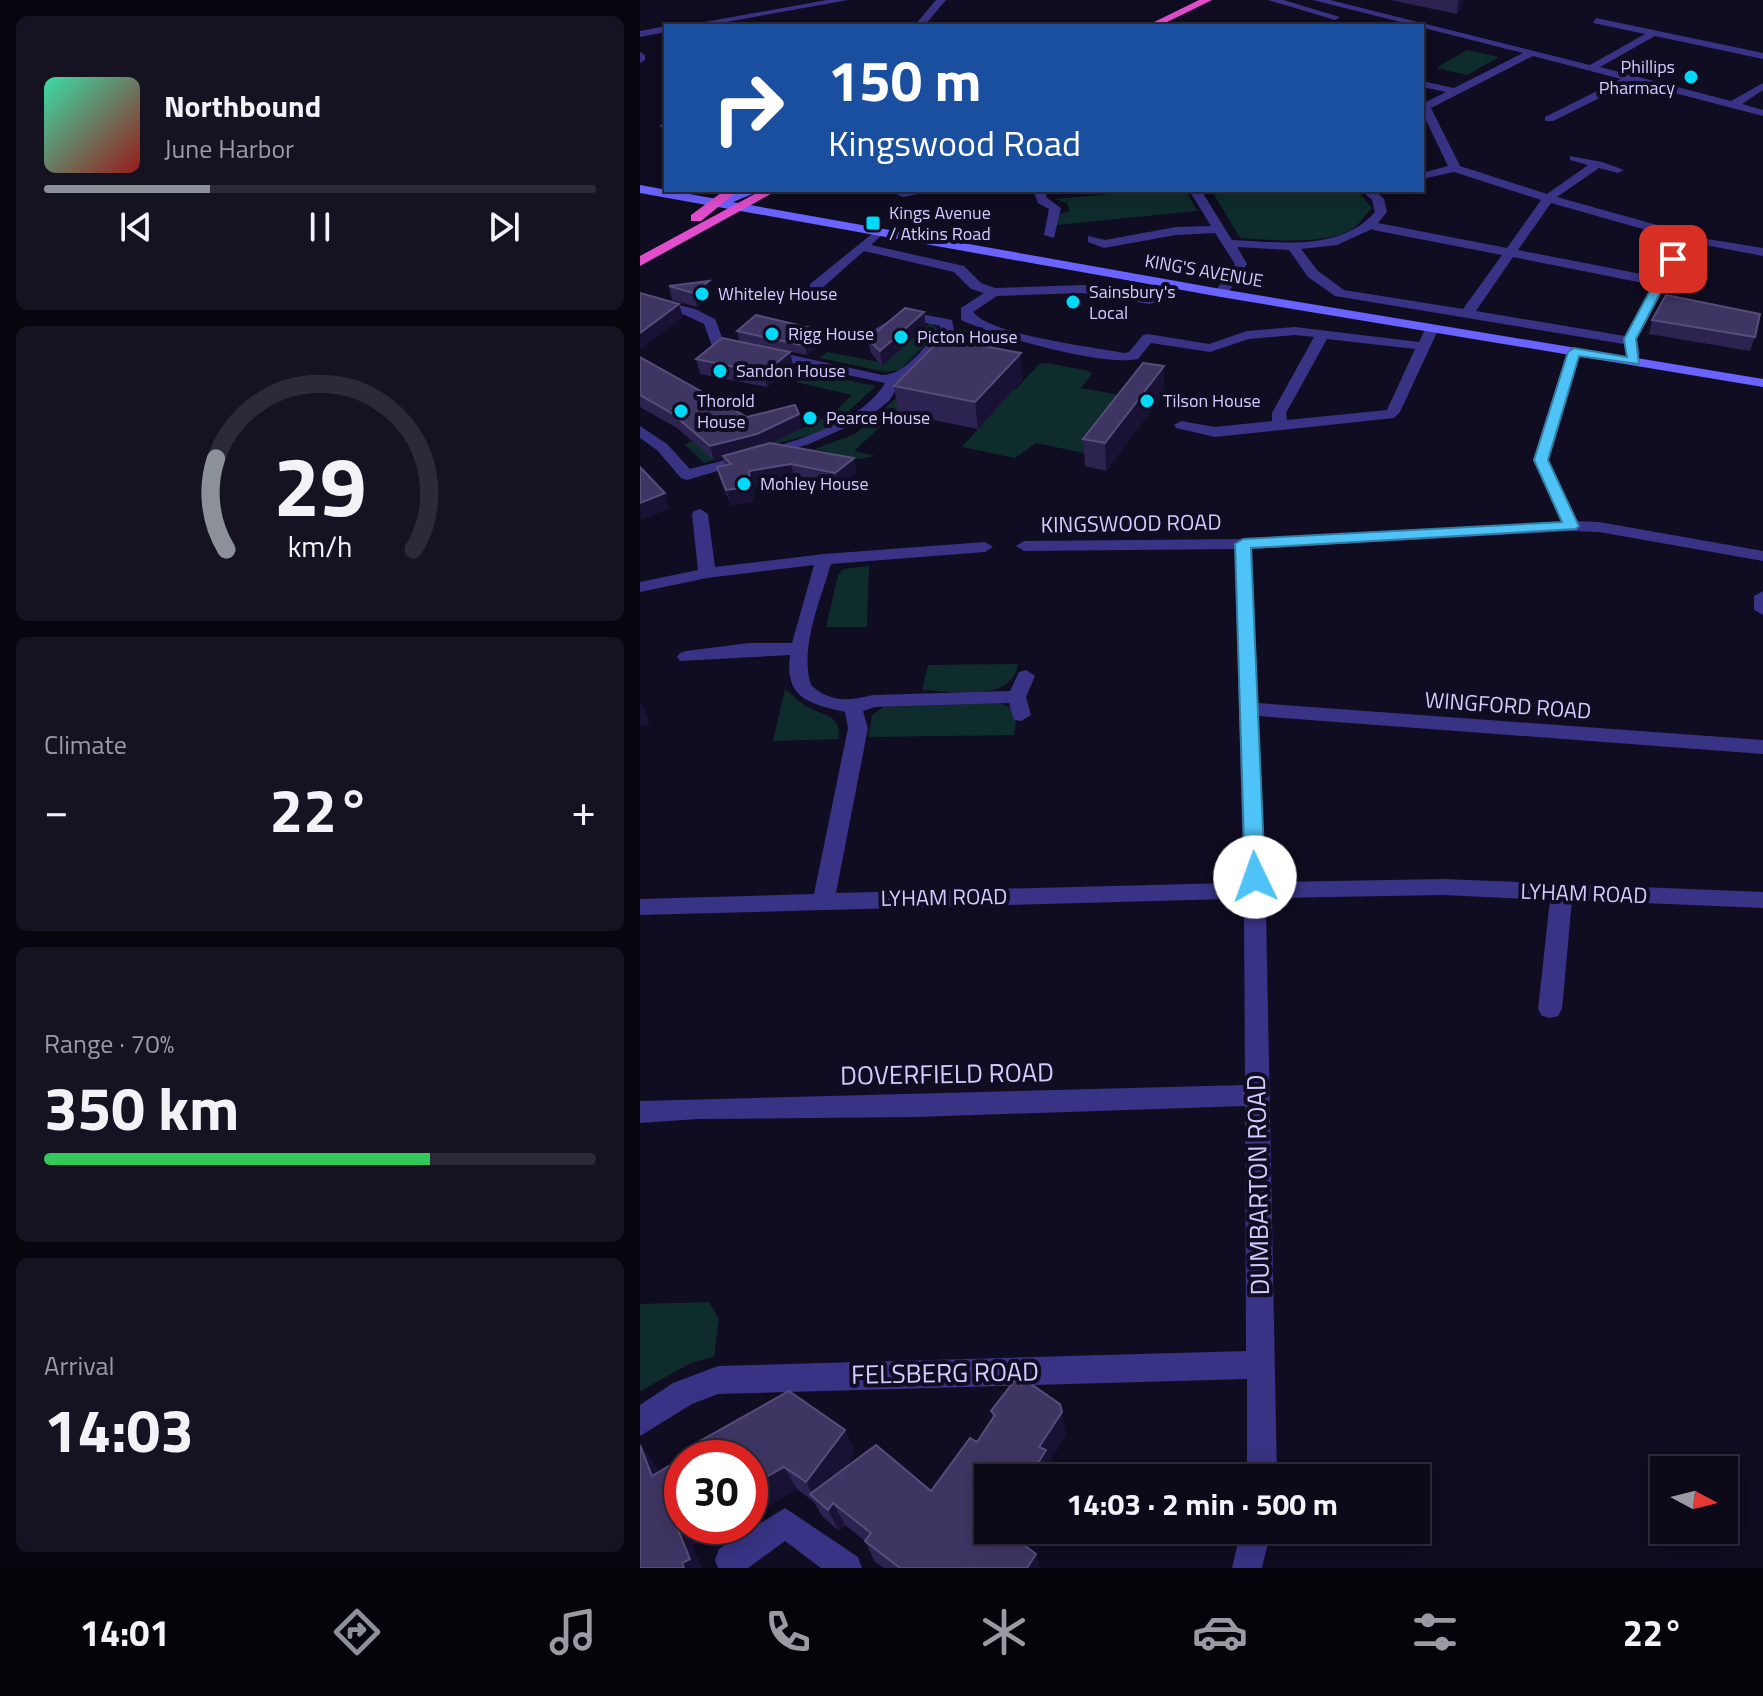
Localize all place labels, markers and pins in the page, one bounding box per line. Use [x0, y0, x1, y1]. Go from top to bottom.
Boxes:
place label: Phillips Pharmacy [1599, 53, 1675, 101]
marker: Phillips Pharmacy [1682, 68, 1700, 86]
place label: Kings Avenue / Atkins Road [889, 199, 991, 247]
marker: Kings Avenue / Atkins Road [864, 214, 882, 232]
pin [1639, 225, 1707, 293]
place label: Sainsbury's Local [1089, 278, 1176, 326]
place label: Whiteley House [718, 280, 837, 307]
marker: Whiteley House [693, 285, 711, 303]
marker: Sainsbury's Local [1064, 293, 1082, 311]
place label: Rigg House [788, 320, 874, 347]
place label: Picton House [917, 323, 1018, 350]
marker: Rigg House [763, 325, 781, 343]
marker: Picton House [892, 328, 910, 346]
place label: Sandon House [736, 357, 846, 384]
marker: Sandon House [711, 362, 729, 380]
place label: Thorold House [697, 387, 755, 435]
place label: Tilson House [1163, 387, 1261, 414]
marker: Tilson House [1138, 392, 1156, 410]
marker: Thorold House [672, 402, 690, 420]
place label: Pearce House [826, 404, 930, 431]
marker: Pearce House [801, 409, 819, 427]
place label: Mohley House [760, 470, 869, 497]
marker: Mohley House [735, 475, 753, 493]

